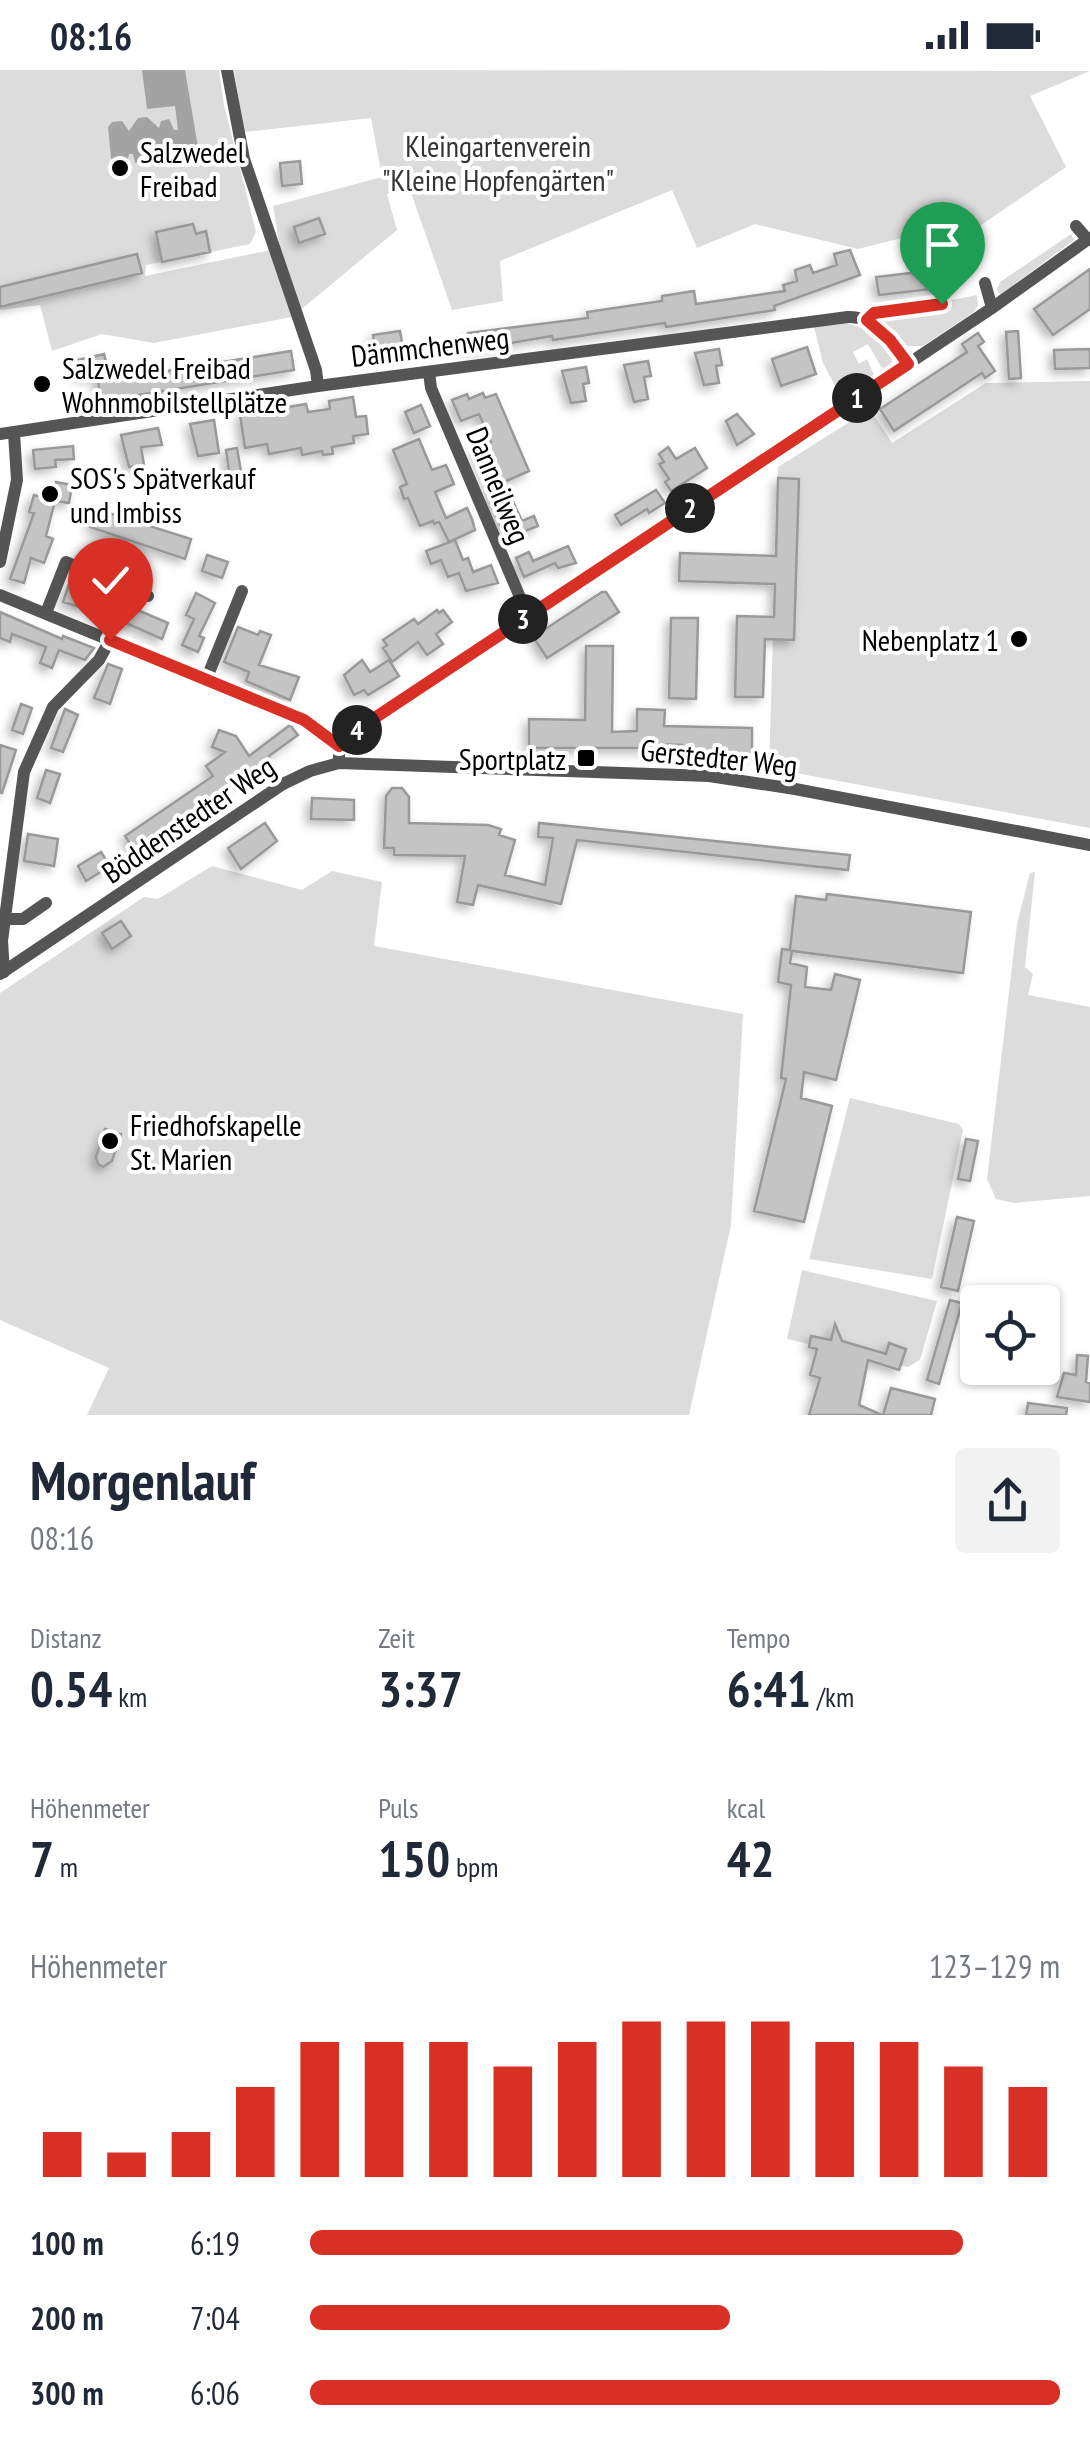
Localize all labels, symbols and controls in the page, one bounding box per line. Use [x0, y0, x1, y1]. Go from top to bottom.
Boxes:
text: 08:16 [50, 11, 132, 60]
park label: Kleingartenverein "Kleine Hopfengärten" [382, 126, 614, 199]
place label: Salzwedel Freibad [140, 132, 245, 205]
marker: Salzwedel Freibad [109, 157, 131, 179]
pin [900, 202, 985, 305]
icon: arrive [915, 217, 970, 272]
street label: Dämmchenweg [349, 317, 511, 375]
place label: Salzwedel Freibad Wohnmobilstellplätze [62, 348, 287, 421]
marker: Salzwedel Freibad Wohnmobilstellplätze [31, 373, 53, 395]
pin: 1 [832, 373, 882, 423]
text: 1 [850, 379, 864, 416]
street label: Danneilweg [458, 421, 540, 549]
place label: SOS's Spätverkauf und Imbiss [70, 458, 256, 531]
marker: SOS's Spätverkauf und Imbiss [39, 483, 61, 505]
pin: 2 [665, 483, 715, 533]
text: 2 [683, 489, 697, 526]
pin [68, 538, 153, 641]
icon: check [83, 553, 138, 608]
pin: 3 [498, 594, 548, 644]
text: 3 [516, 600, 530, 637]
place label: Nebenplatz 1 [862, 620, 999, 659]
marker: Nebenplatz 1 [1008, 628, 1030, 650]
pin: 4 [332, 705, 382, 755]
text: 4 [350, 711, 364, 748]
street label: Gerstedter Weg [639, 729, 799, 785]
place label: Sportplatz [459, 739, 566, 778]
street label: Böddenstedter Weg [94, 747, 282, 891]
marker: Sportplatz [575, 747, 597, 769]
place label: Friedhofskapelle St. Marien [130, 1105, 302, 1178]
marker: Friedhofskapelle St. Marien [99, 1130, 121, 1152]
map controls [960, 1285, 1060, 1385]
button: locate [960, 1285, 1060, 1385]
text: Morgenlauf [30, 1444, 255, 1515]
button: share [955, 1448, 1060, 1553]
text: 08:16 [30, 1517, 94, 1559]
text: Distanz [30, 1619, 102, 1656]
text: Zeit [378, 1619, 415, 1656]
text: Tempo [727, 1619, 790, 1656]
text: 0.54 [30, 1656, 112, 1721]
text: 3:37 [378, 1656, 463, 1721]
text: 6:41 [727, 1656, 811, 1721]
text: km [112, 1678, 147, 1715]
text: /km [811, 1678, 854, 1715]
text: Höhenmeter [30, 1789, 150, 1826]
text: Puls [378, 1789, 418, 1826]
text: kcal [727, 1789, 765, 1826]
text: 7 [30, 1826, 54, 1891]
text: 150 [378, 1826, 450, 1891]
text: 42 [727, 1826, 774, 1891]
text: m [54, 1848, 78, 1885]
text: bpm [450, 1848, 499, 1885]
text: Höhenmeter [30, 1945, 167, 1987]
text: 123–129 m [929, 1945, 1060, 1987]
text: 100 m [30, 2222, 104, 2264]
text: 6:19 [190, 2222, 240, 2264]
text: 200 m [30, 2297, 104, 2339]
text: 7:04 [190, 2297, 240, 2339]
text: 300 m [30, 2372, 104, 2414]
text: 6:06 [190, 2372, 240, 2414]

